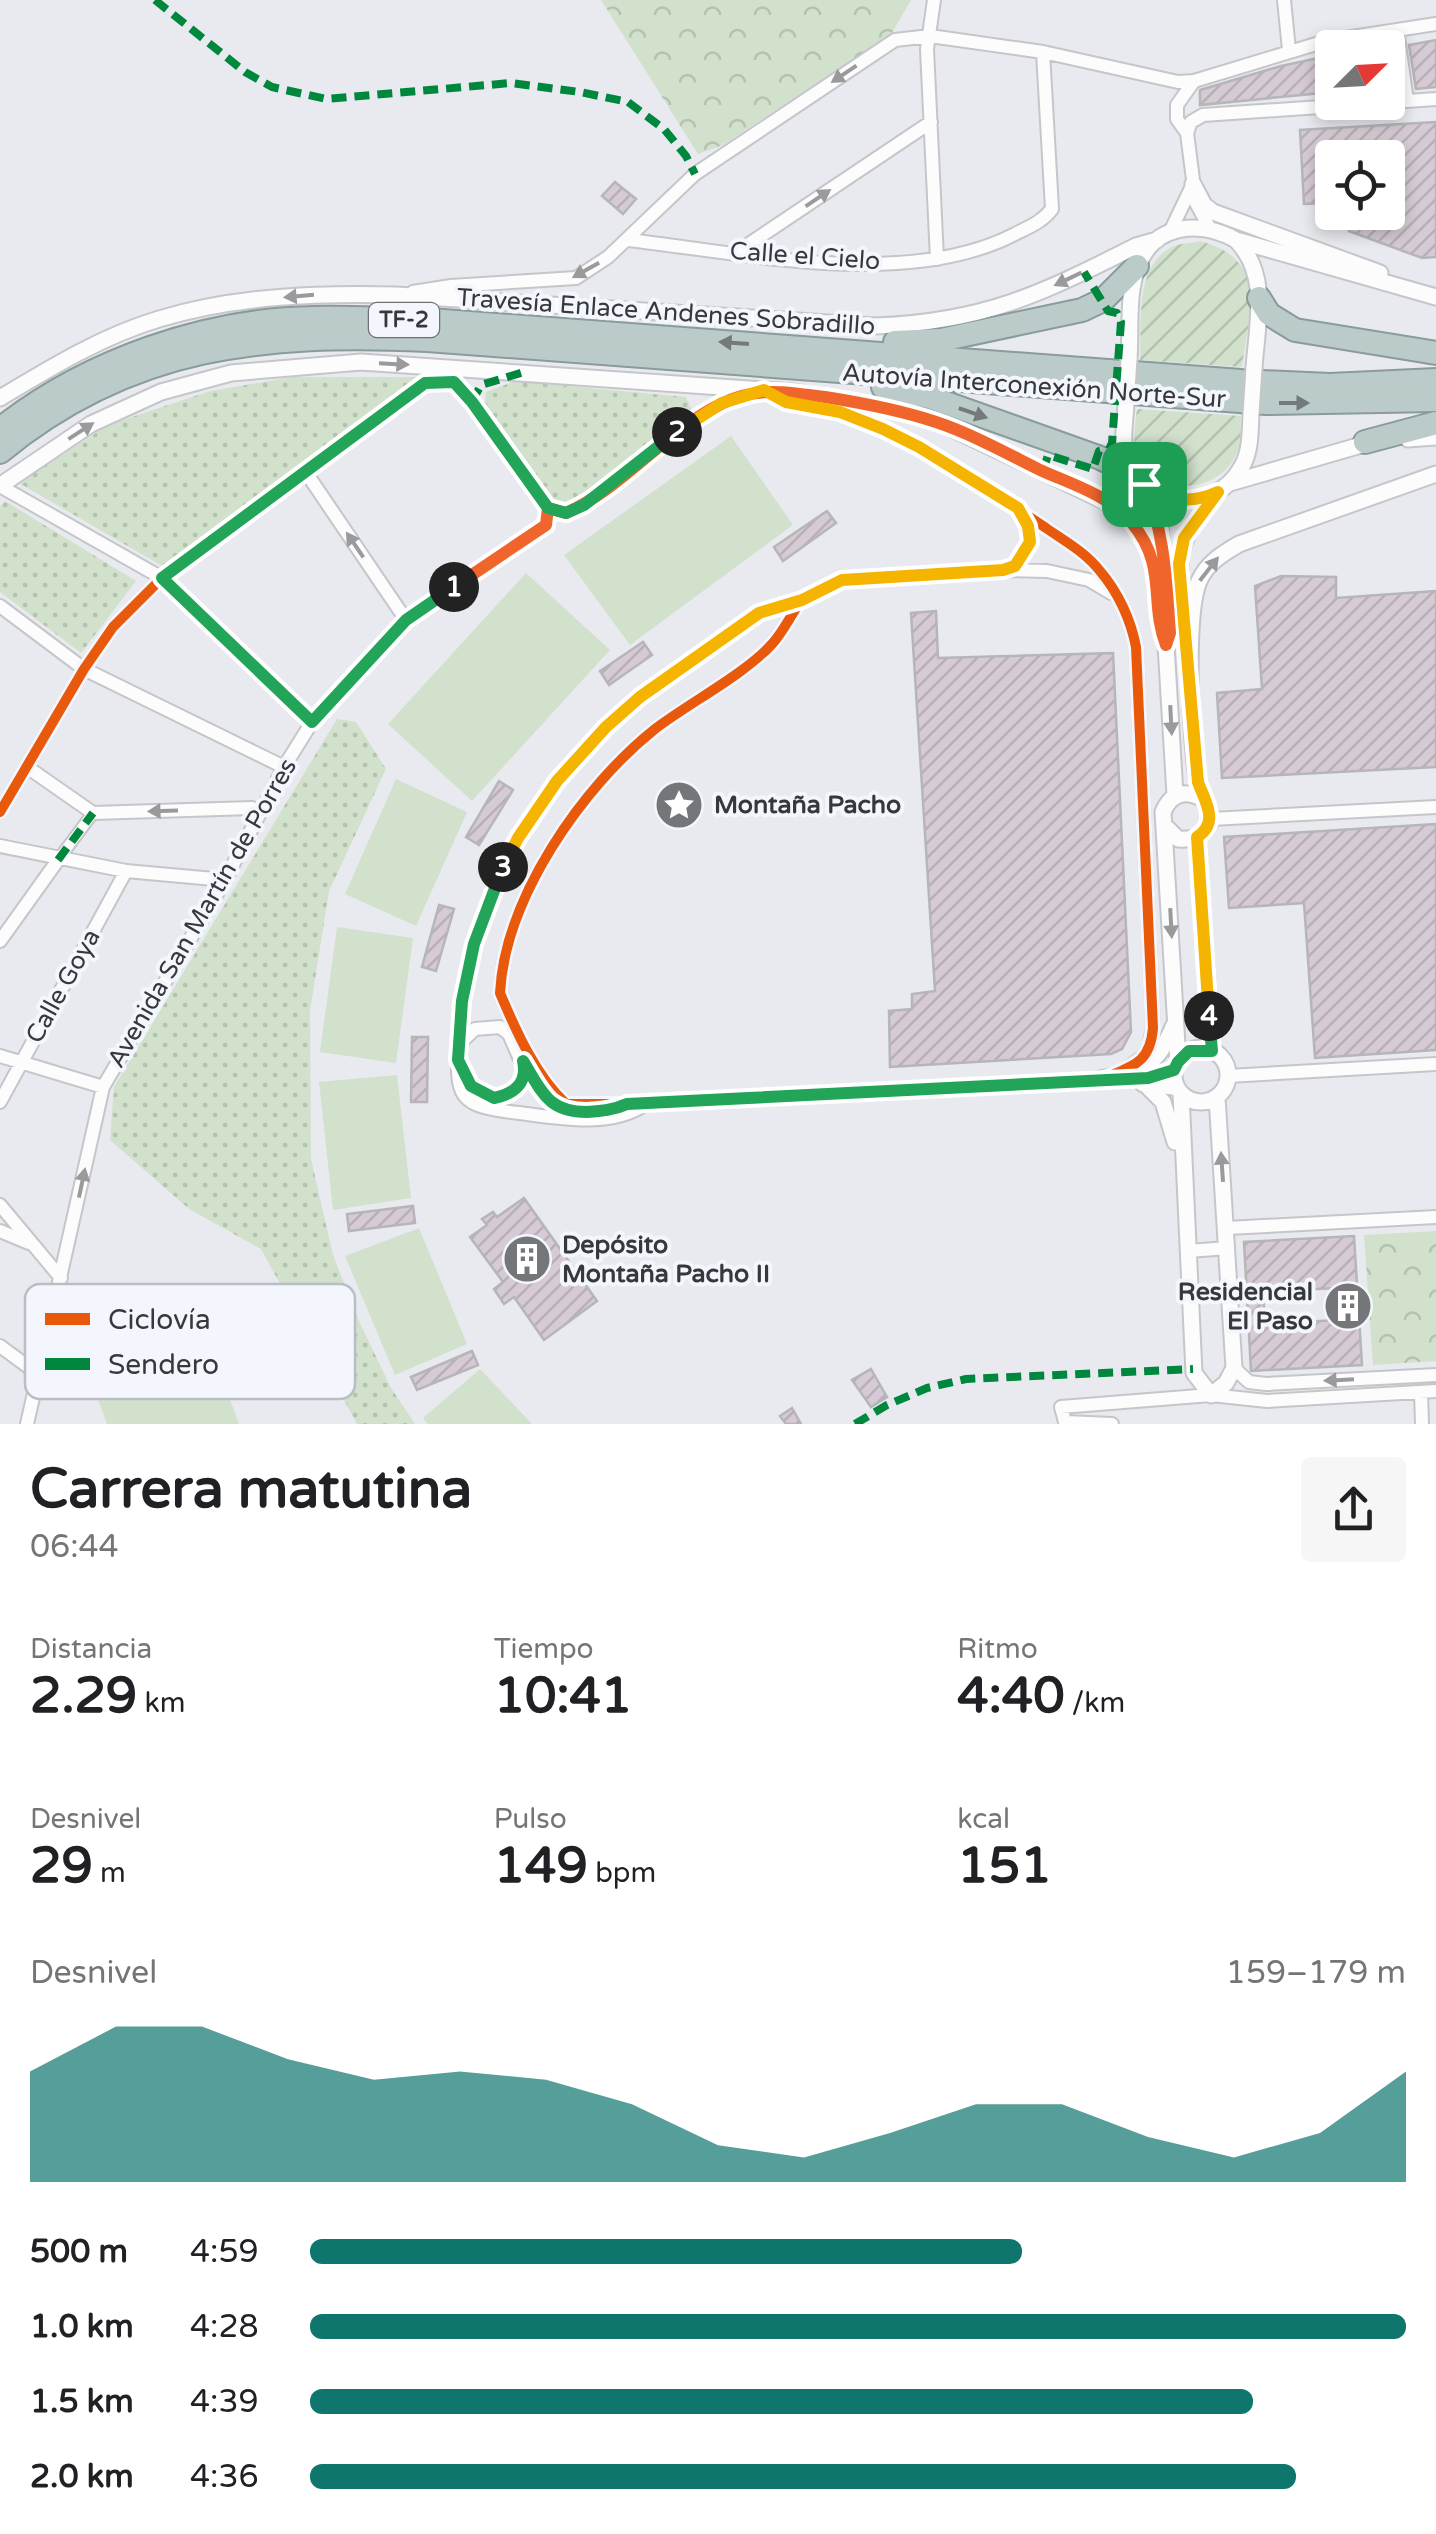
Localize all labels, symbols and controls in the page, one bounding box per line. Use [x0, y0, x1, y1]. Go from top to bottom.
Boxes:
north arrow [1315, 30, 1405, 120]
map controls [1315, 30, 1405, 230]
one-way arrow [830, 64, 857, 83]
button: locate [1315, 140, 1405, 230]
one-way arrow [805, 189, 832, 208]
street label: Calle el Cielo [729, 236, 881, 276]
one-way arrow [572, 261, 600, 279]
one-way arrow [1054, 271, 1083, 288]
street label: Travesía Enlace Andenes Sobradillo [456, 282, 876, 342]
one-way arrow [282, 288, 314, 304]
road number: TF-2 [369, 303, 439, 337]
one-way arrow [717, 335, 749, 351]
one-way arrow [379, 356, 411, 372]
street label: Autovía Interconexión Norte-Sur [841, 358, 1227, 414]
one-way arrow [1278, 395, 1310, 411]
one-way arrow [959, 406, 989, 421]
pin: 2 [652, 407, 702, 457]
text: 2 [668, 415, 686, 449]
one-way arrow [68, 422, 95, 440]
pin [1102, 442, 1187, 527]
icon: arrive [1117, 457, 1172, 512]
one-way arrow [347, 532, 365, 559]
one-way arrow [1199, 556, 1220, 582]
pin: 1 [429, 562, 479, 612]
text: 1 [445, 570, 463, 604]
one-way arrow [1163, 705, 1179, 736]
street label: Avenida San Martín de Porres [101, 753, 303, 1073]
place icon: Montaña Pacho [653, 779, 705, 831]
place label: Montaña Pacho [714, 790, 901, 820]
one-way arrow [146, 804, 178, 820]
pin: 3 [478, 842, 528, 892]
text: 3 [494, 850, 512, 884]
one-way arrow [1163, 908, 1179, 940]
street label: Calle Goya [19, 924, 107, 1048]
pin: 4 [1184, 991, 1234, 1041]
text: 4 [1200, 999, 1218, 1033]
one-way arrow [1214, 1151, 1230, 1182]
one-way arrow [75, 1167, 90, 1198]
place label: Depósito Montaña Pacho II [562, 1230, 770, 1289]
building icon: Depósito Montaña Pacho II [501, 1233, 553, 1285]
place label: Residencial El Paso [1178, 1277, 1313, 1336]
building icon: Residencial El Paso [1322, 1280, 1374, 1332]
legend [25, 1284, 355, 1399]
text: Ciclovía [108, 1303, 211, 1337]
text: Sendero [108, 1348, 219, 1382]
one-way arrow [1322, 1372, 1354, 1388]
text: Carrera matutina [30, 1457, 472, 1523]
button: share [1301, 1457, 1406, 1562]
text: 06:44 [30, 1528, 119, 1566]
text: Distancia [30, 1632, 152, 1666]
text: Tiempo [494, 1632, 594, 1666]
text: Ritmo [957, 1632, 1038, 1666]
text: 2.29 [30, 1666, 137, 1726]
text: 10:41 [494, 1666, 632, 1726]
text: 4:40 [957, 1666, 1065, 1726]
text: km [137, 1686, 185, 1720]
text: /km [1065, 1686, 1125, 1720]
text: Desnivel [30, 1802, 141, 1836]
text: Pulso [494, 1802, 567, 1836]
text: kcal [957, 1802, 1010, 1836]
text: 29 [30, 1836, 93, 1896]
text: 149 [494, 1836, 588, 1896]
text: 151 [957, 1836, 1052, 1896]
text: m [93, 1856, 126, 1890]
text: bpm [588, 1856, 656, 1890]
text: Desnivel [30, 1954, 157, 1992]
text: 159–179 m [1226, 1954, 1406, 1992]
text: 500 m [30, 2233, 128, 2271]
text: 4:59 [190, 2233, 259, 2271]
text: 1.0 km [30, 2308, 134, 2346]
text: 4:28 [190, 2308, 259, 2346]
text: 1.5 km [30, 2383, 134, 2421]
text: 4:39 [190, 2383, 259, 2421]
text: 2.0 km [30, 2458, 134, 2496]
text: 4:36 [190, 2458, 259, 2496]

